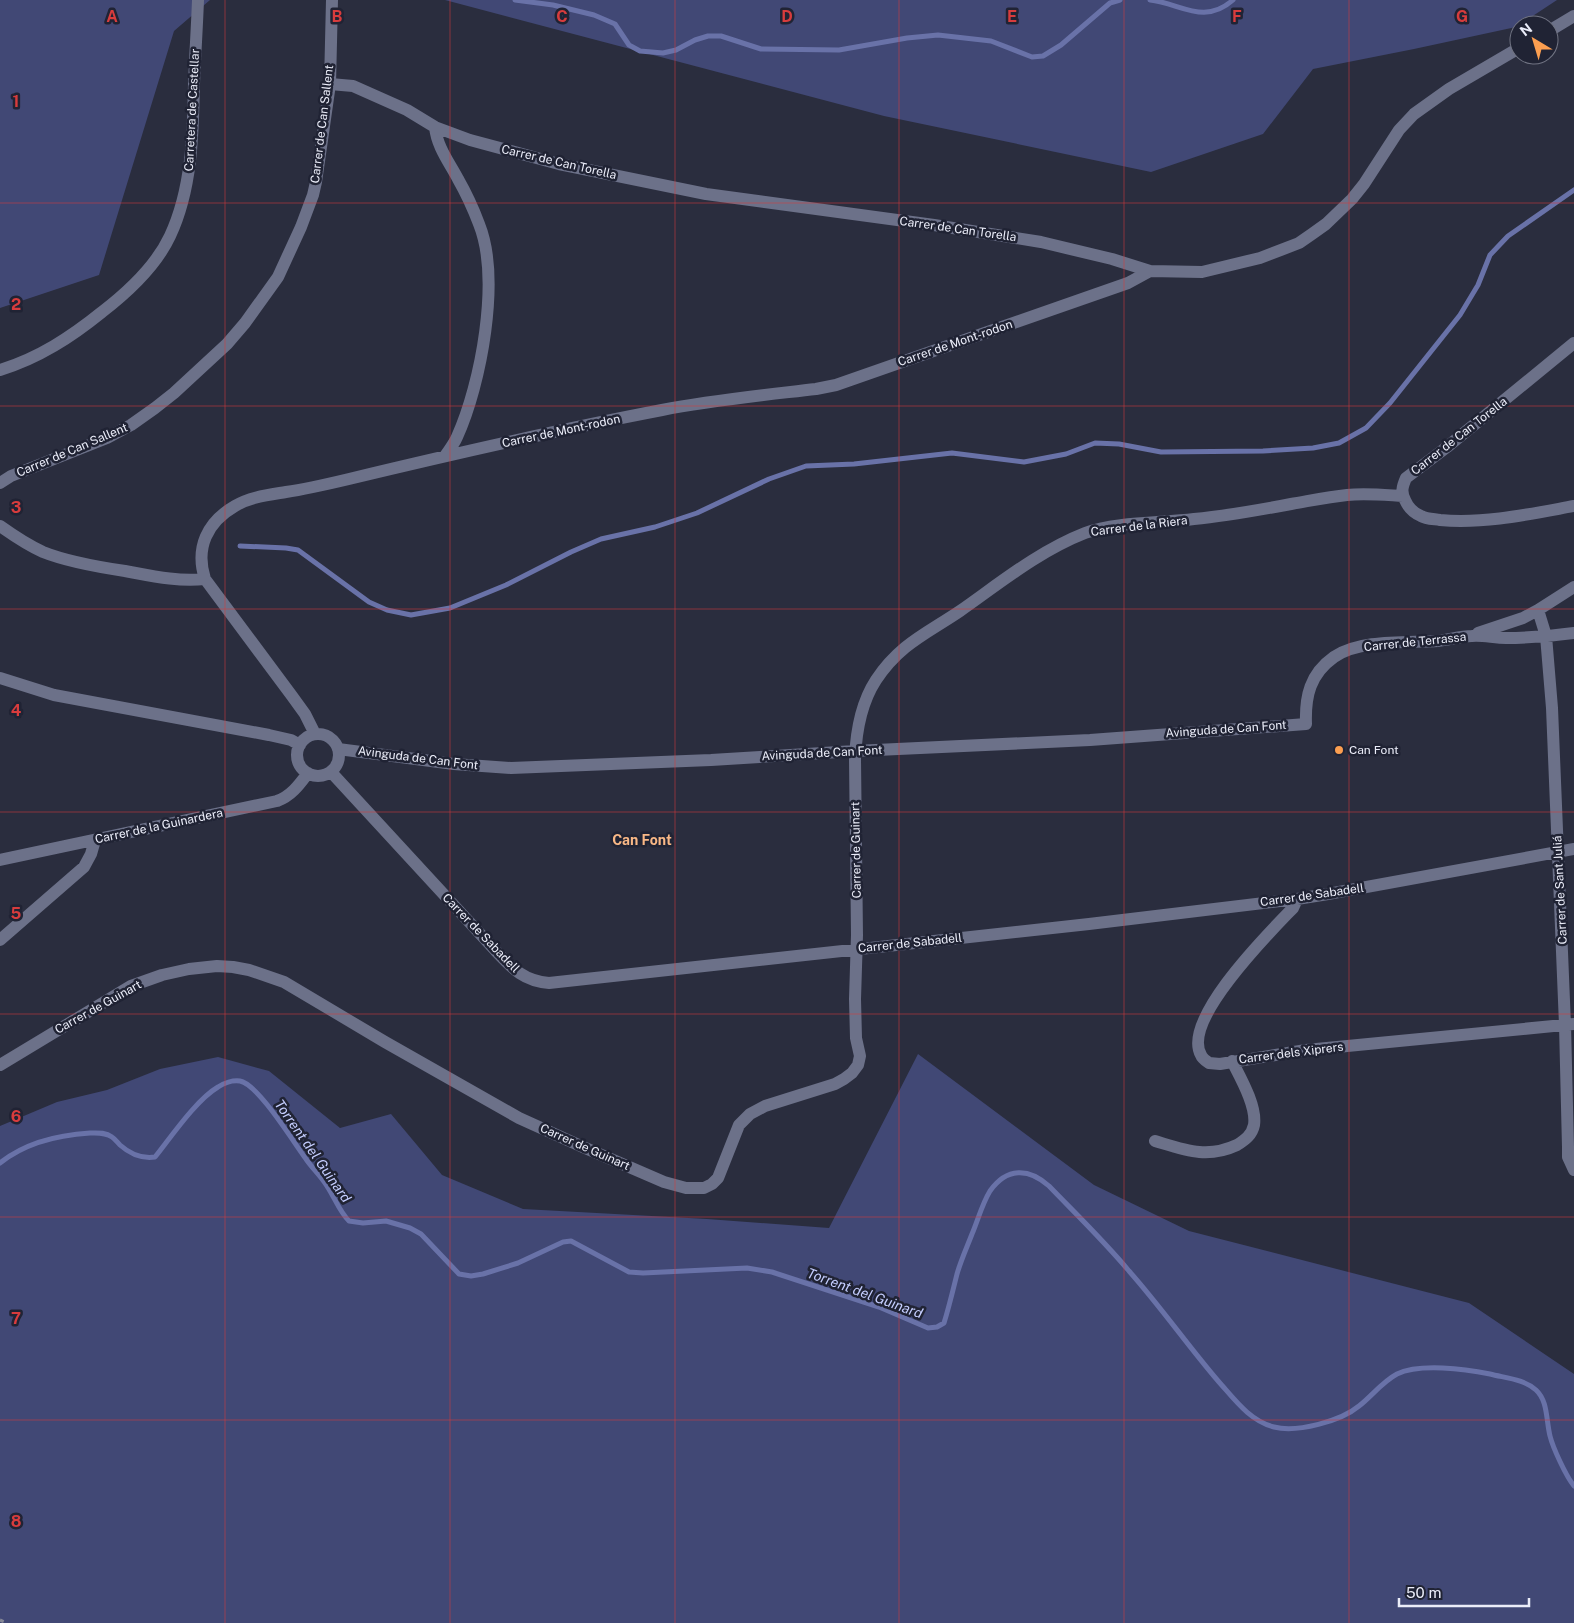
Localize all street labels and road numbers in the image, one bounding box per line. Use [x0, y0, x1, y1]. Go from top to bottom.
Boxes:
street label: Carretera de Castellar [182, 48, 202, 172]
street label: Carrer de Can Sallent [308, 64, 336, 184]
street label: Carrer de Can Torella [500, 142, 618, 182]
street label: Carrer de Can Torella [899, 214, 1017, 244]
street label: Carrer de Mont-rodon [896, 317, 1014, 369]
street label: Carrer de Can Torella [1408, 394, 1510, 478]
street label: Carrer de Mont-rodon [501, 412, 621, 450]
street label: Carrer de Can Sallent [14, 420, 130, 480]
street label: Carrer de la Riera [1090, 513, 1188, 539]
street label: Carrer de Terrassa [1363, 630, 1467, 654]
street label: Avinguda de Can Font [1165, 718, 1287, 740]
street label: Avinguda de Can Font [761, 743, 883, 763]
street label: Avinguda de Can Font [357, 744, 479, 772]
street label: Carrer de Guinart [848, 801, 864, 898]
street label: Carrer de la Guinardera [94, 806, 224, 846]
street label: Carrer de Sant Juliá [1550, 835, 1570, 945]
street label: Carrer de Sabadell [1259, 881, 1365, 909]
street label: Carrer de Sabadell [440, 891, 523, 976]
street label: Carrer de Sabadell [857, 931, 963, 955]
street label: Carrer de Guinart [52, 977, 144, 1037]
street label: Carrer dels Xiprers [1238, 1040, 1344, 1066]
street label: Carrer de Guinart [538, 1121, 632, 1173]

